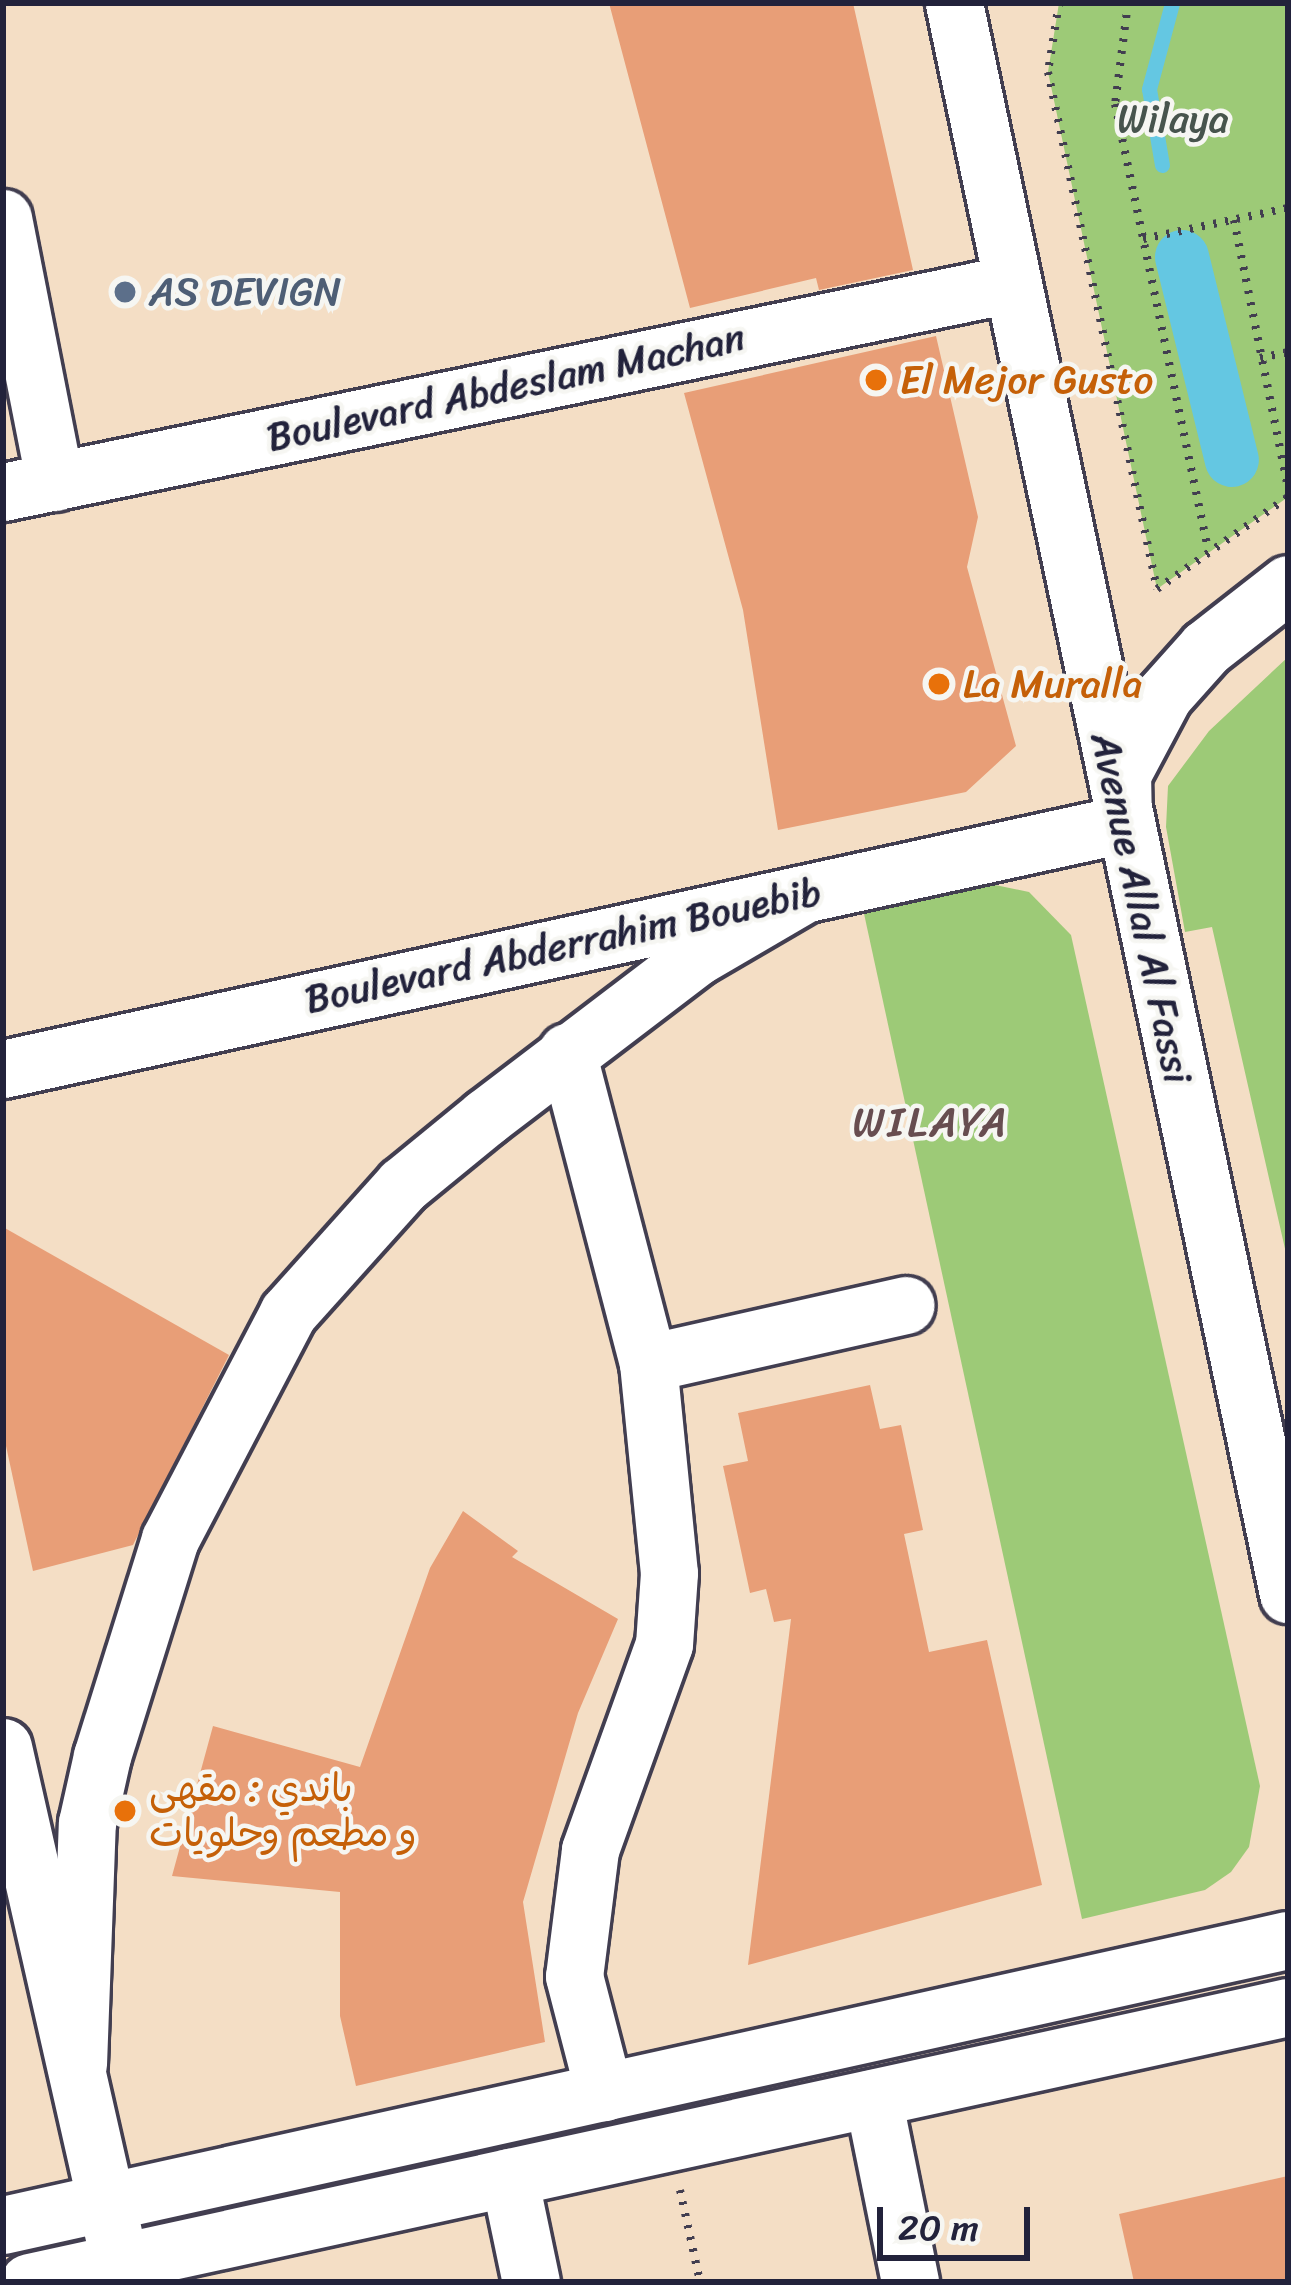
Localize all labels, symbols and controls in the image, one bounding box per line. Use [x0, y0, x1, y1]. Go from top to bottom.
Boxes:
park label: Wilaya [1117, 96, 1229, 142]
place label: AS DEVIGN [149, 269, 341, 315]
marker: AS DEVIGN [112, 279, 138, 305]
street label: Boulevard Abdeslam Machan [263, 315, 749, 461]
place label: El Mejor Gusto [900, 357, 1153, 403]
marker: El Mejor Gusto [863, 367, 889, 393]
place label: La Muralla [963, 661, 1141, 707]
marker: La Muralla [926, 671, 952, 697]
street label: Avenue Allal Al Fassi [1081, 728, 1201, 1088]
street label: Boulevard Abderrahim Bouebib [300, 868, 826, 1024]
district label: WILAYA [852, 1097, 1010, 1147]
place label: باندي : مقهى و مطعم وحلويات [149, 1766, 417, 1857]
marker: باندي : مقهى و مطعم وحلويات [112, 1798, 138, 1824]
scale bar [883, 2183, 1036, 2257]
text: 20 m [898, 2196, 979, 2260]

